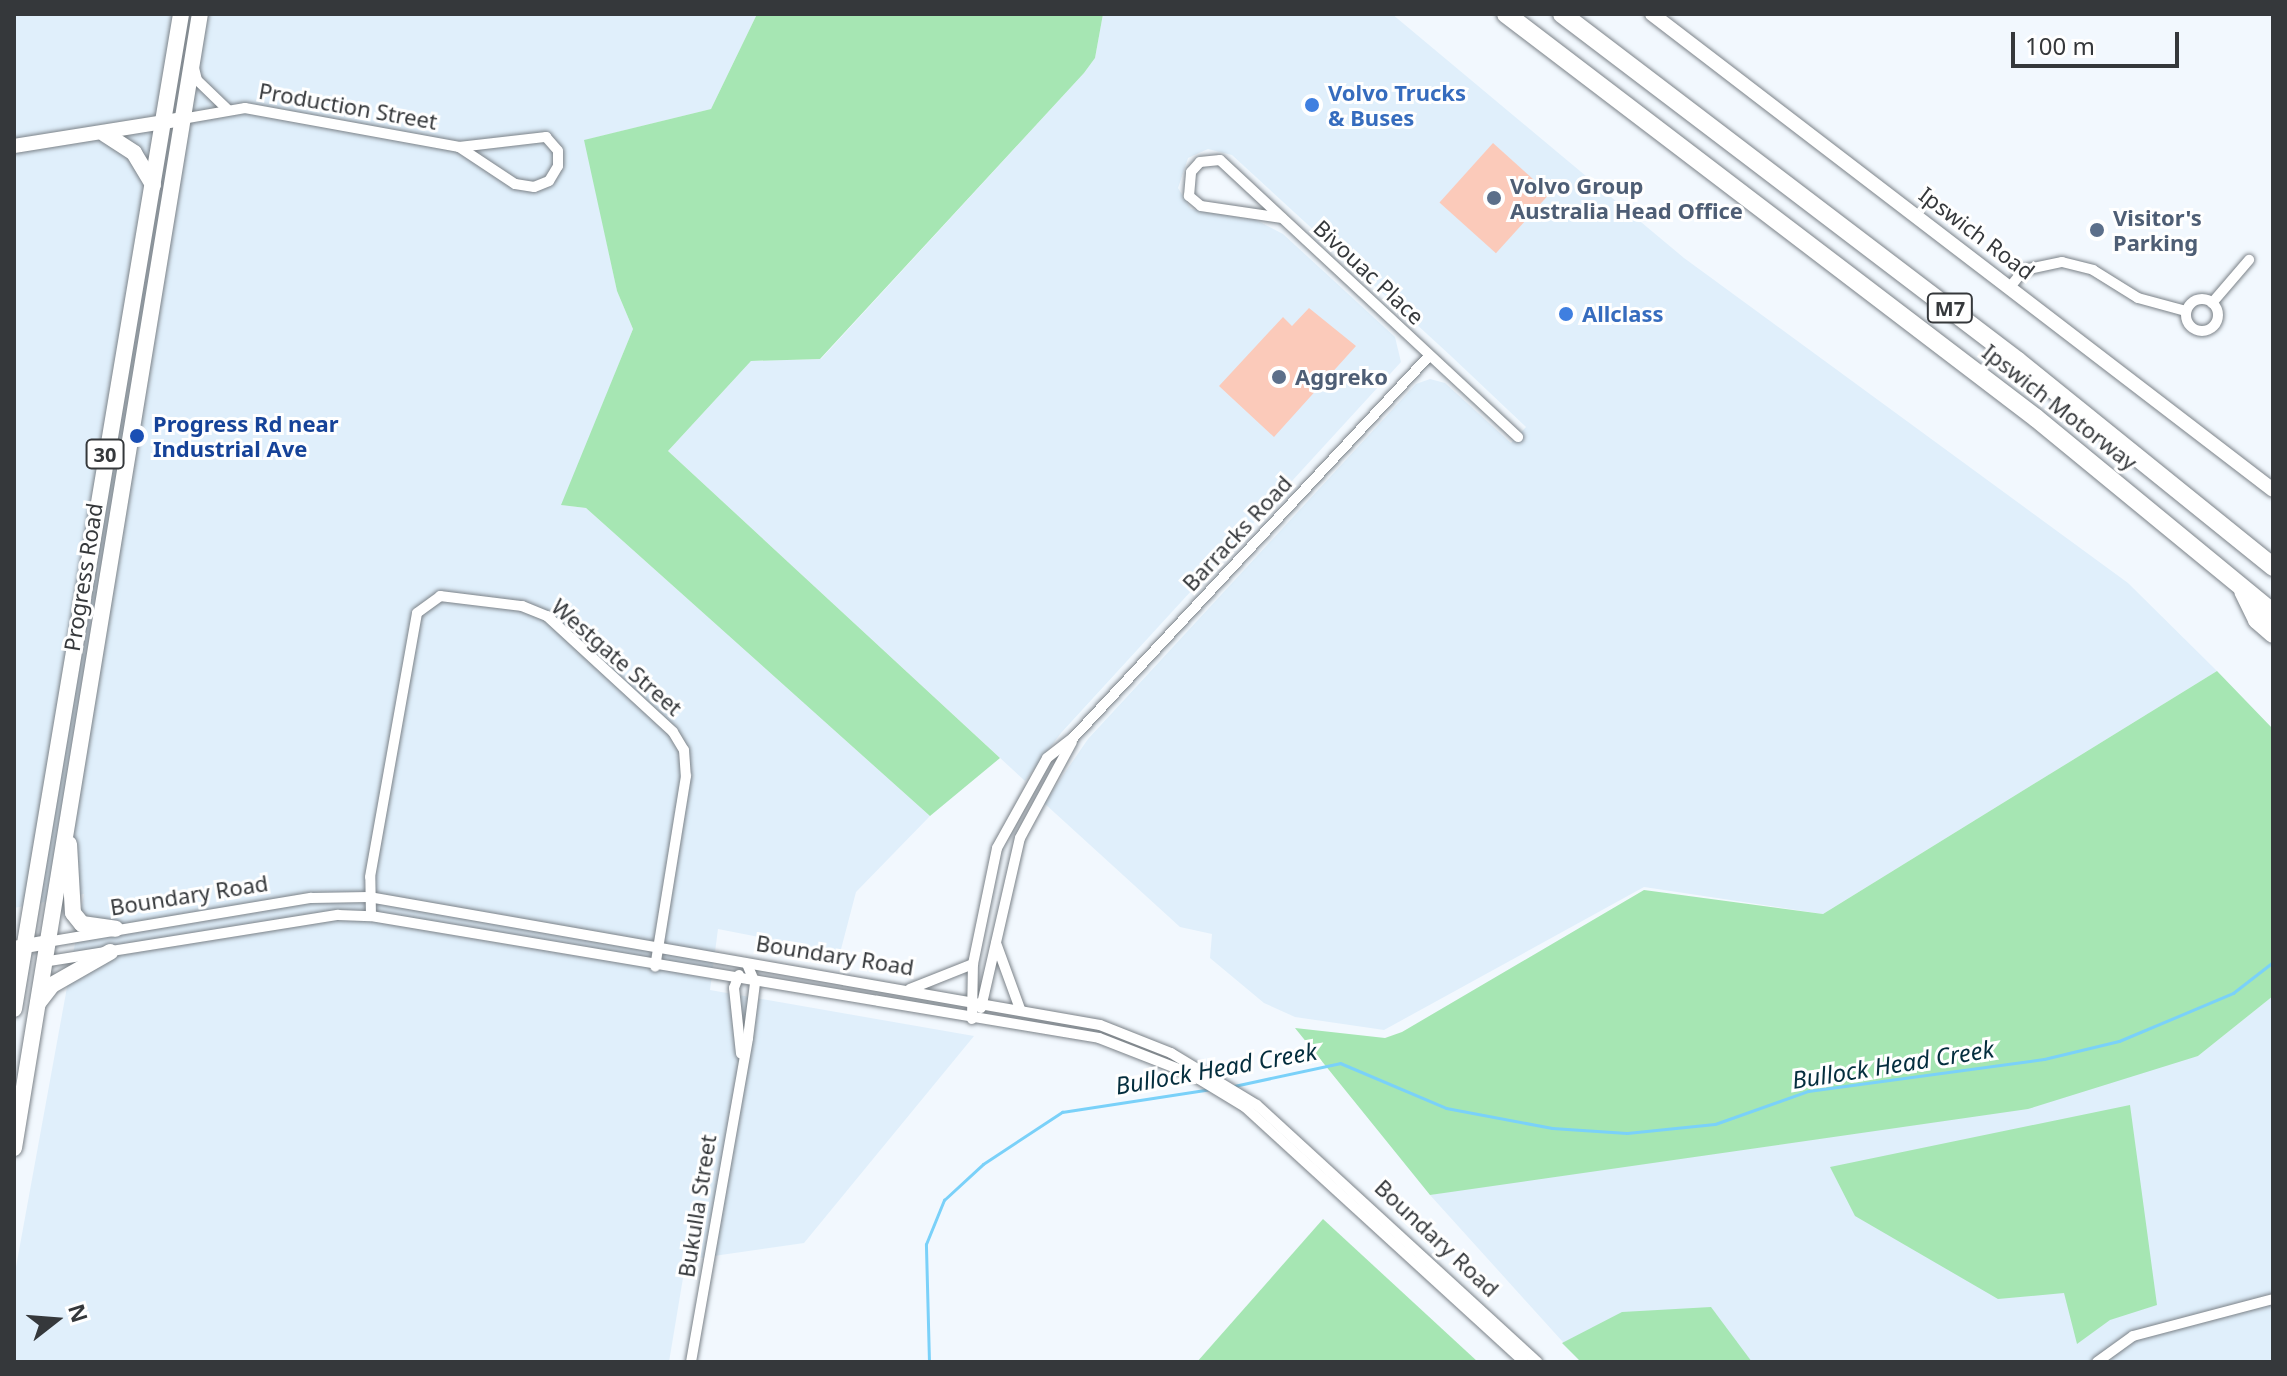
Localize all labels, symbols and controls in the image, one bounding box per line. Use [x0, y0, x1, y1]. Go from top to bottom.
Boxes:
scale bar [2015, 16, 2183, 66]
text: 100 m [2025, 29, 2095, 62]
street label: Production Street [257, 77, 439, 135]
place label: Volvo Trucks & Buses [1328, 79, 1466, 130]
marker: Volvo Trucks & Buses [1303, 96, 1321, 114]
place label: Volvo Group Australia Head Office [1510, 172, 1743, 224]
street label: Ipswich Road [1914, 181, 2040, 285]
marker: Volvo Group Australia Head Office [1485, 189, 1503, 207]
place label: Visitor's Parking [2113, 204, 2202, 256]
street label: Bivouac Place [1308, 214, 1430, 330]
marker: Visitor's Parking [2088, 221, 2106, 239]
road number: M7 [1926, 292, 1974, 324]
place label: Allclass [1582, 301, 1664, 327]
marker: Allclass [1557, 305, 1575, 323]
street label: Ipswich Motorway [1977, 338, 2143, 476]
place label: Aggreko [1295, 364, 1388, 390]
marker: Aggreko [1270, 368, 1288, 386]
place label: Progress Rd near Industrial Ave [153, 410, 339, 462]
marker: Progress Rd near Industrial Ave [128, 427, 146, 445]
road number: 30 [85, 438, 125, 470]
street label: Barracks Road [1177, 470, 1297, 596]
street label: Progress Road [58, 501, 108, 653]
street label: Westgate Street [546, 593, 688, 721]
street label: Boundary Road [108, 869, 270, 921]
street label: Boundary Road [754, 929, 916, 981]
water label: Bullock Head Creek [1790, 1034, 1996, 1094]
water label: Bullock Head Creek [1113, 1036, 1319, 1100]
street label: Bukulla Street [673, 1133, 721, 1279]
street label: Boundary Road [1370, 1174, 1504, 1302]
north arrow [16, 1280, 96, 1360]
text: N [62, 1300, 96, 1326]

